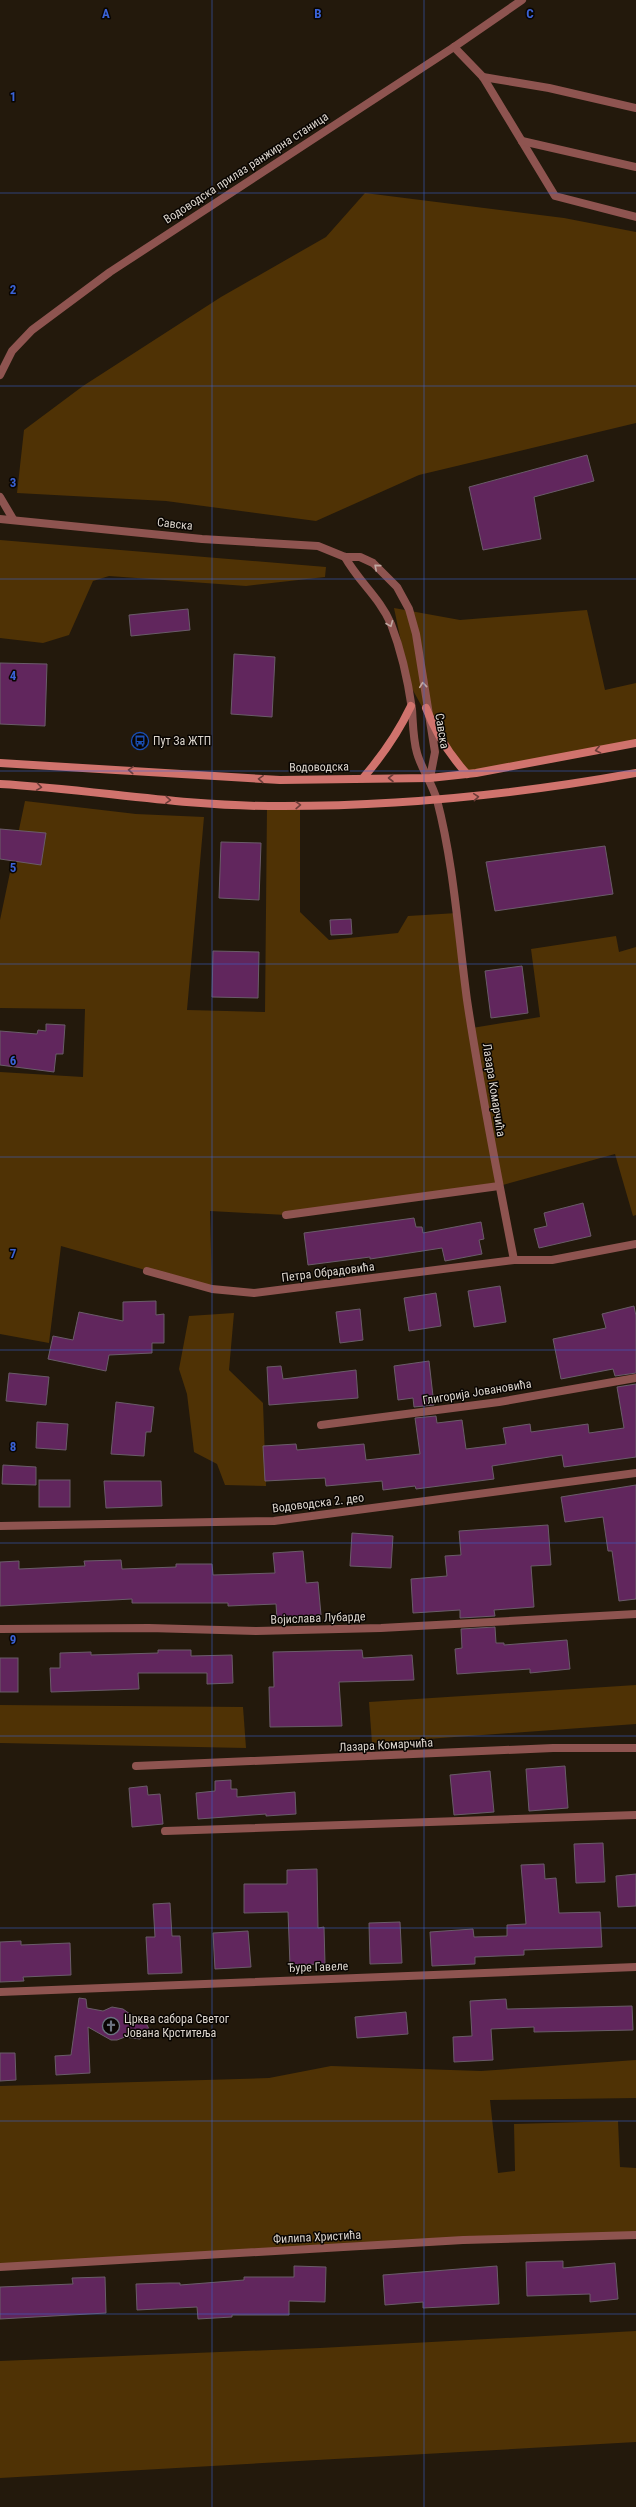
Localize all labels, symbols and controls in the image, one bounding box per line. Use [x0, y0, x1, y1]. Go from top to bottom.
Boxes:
text: A [102, 6, 110, 21]
text: B [314, 6, 322, 21]
text: C [526, 6, 534, 21]
text: 1 [10, 89, 16, 104]
street label: Водоводска прилаз ранжирна станица [161, 109, 331, 227]
text: 2 [10, 282, 17, 297]
text: 3 [10, 475, 16, 490]
street label: Савска [157, 515, 194, 533]
one-way arrow [375, 565, 382, 572]
one-way arrow [386, 620, 394, 627]
text: 4 [10, 668, 17, 683]
one-way arrow [419, 682, 428, 688]
street label: Савска [432, 712, 452, 750]
bus stop icon: Пут За ЖТП [130, 731, 150, 751]
place label: Пут За ЖТП [153, 734, 211, 748]
one-way arrow [595, 745, 601, 754]
street label: Водоводска [289, 759, 349, 775]
one-way arrow [128, 766, 134, 775]
one-way arrow [258, 774, 264, 783]
one-way arrow [388, 774, 394, 782]
one-way arrow [36, 782, 42, 791]
one-way arrow [473, 792, 479, 801]
one-way arrow [165, 796, 171, 805]
one-way arrow [295, 801, 301, 810]
text: 5 [10, 860, 17, 875]
street label: Лазара Комарчића [480, 1042, 508, 1138]
text: 6 [10, 1053, 17, 1068]
text: 7 [10, 1246, 17, 1261]
street label: Петра Обрадовића [281, 1259, 375, 1285]
street label: Глигорија Јовановића [422, 1376, 533, 1408]
text: 8 [10, 1439, 16, 1454]
street label: Водоводска 2. део [271, 1490, 365, 1516]
street label: Војислава Лубарде [270, 1609, 366, 1627]
text: 9 [10, 1632, 16, 1647]
street label: Лазара Комарчића [339, 1736, 434, 1754]
street label: Ђуре Гавеле [287, 1959, 349, 1975]
place label: Црква сабора Светог Јована Крститеља [124, 2012, 230, 2040]
church icon: Црква сабора Светог Јована Крститеља [101, 2016, 121, 2036]
street label: Филипа Христића [273, 2228, 362, 2246]

